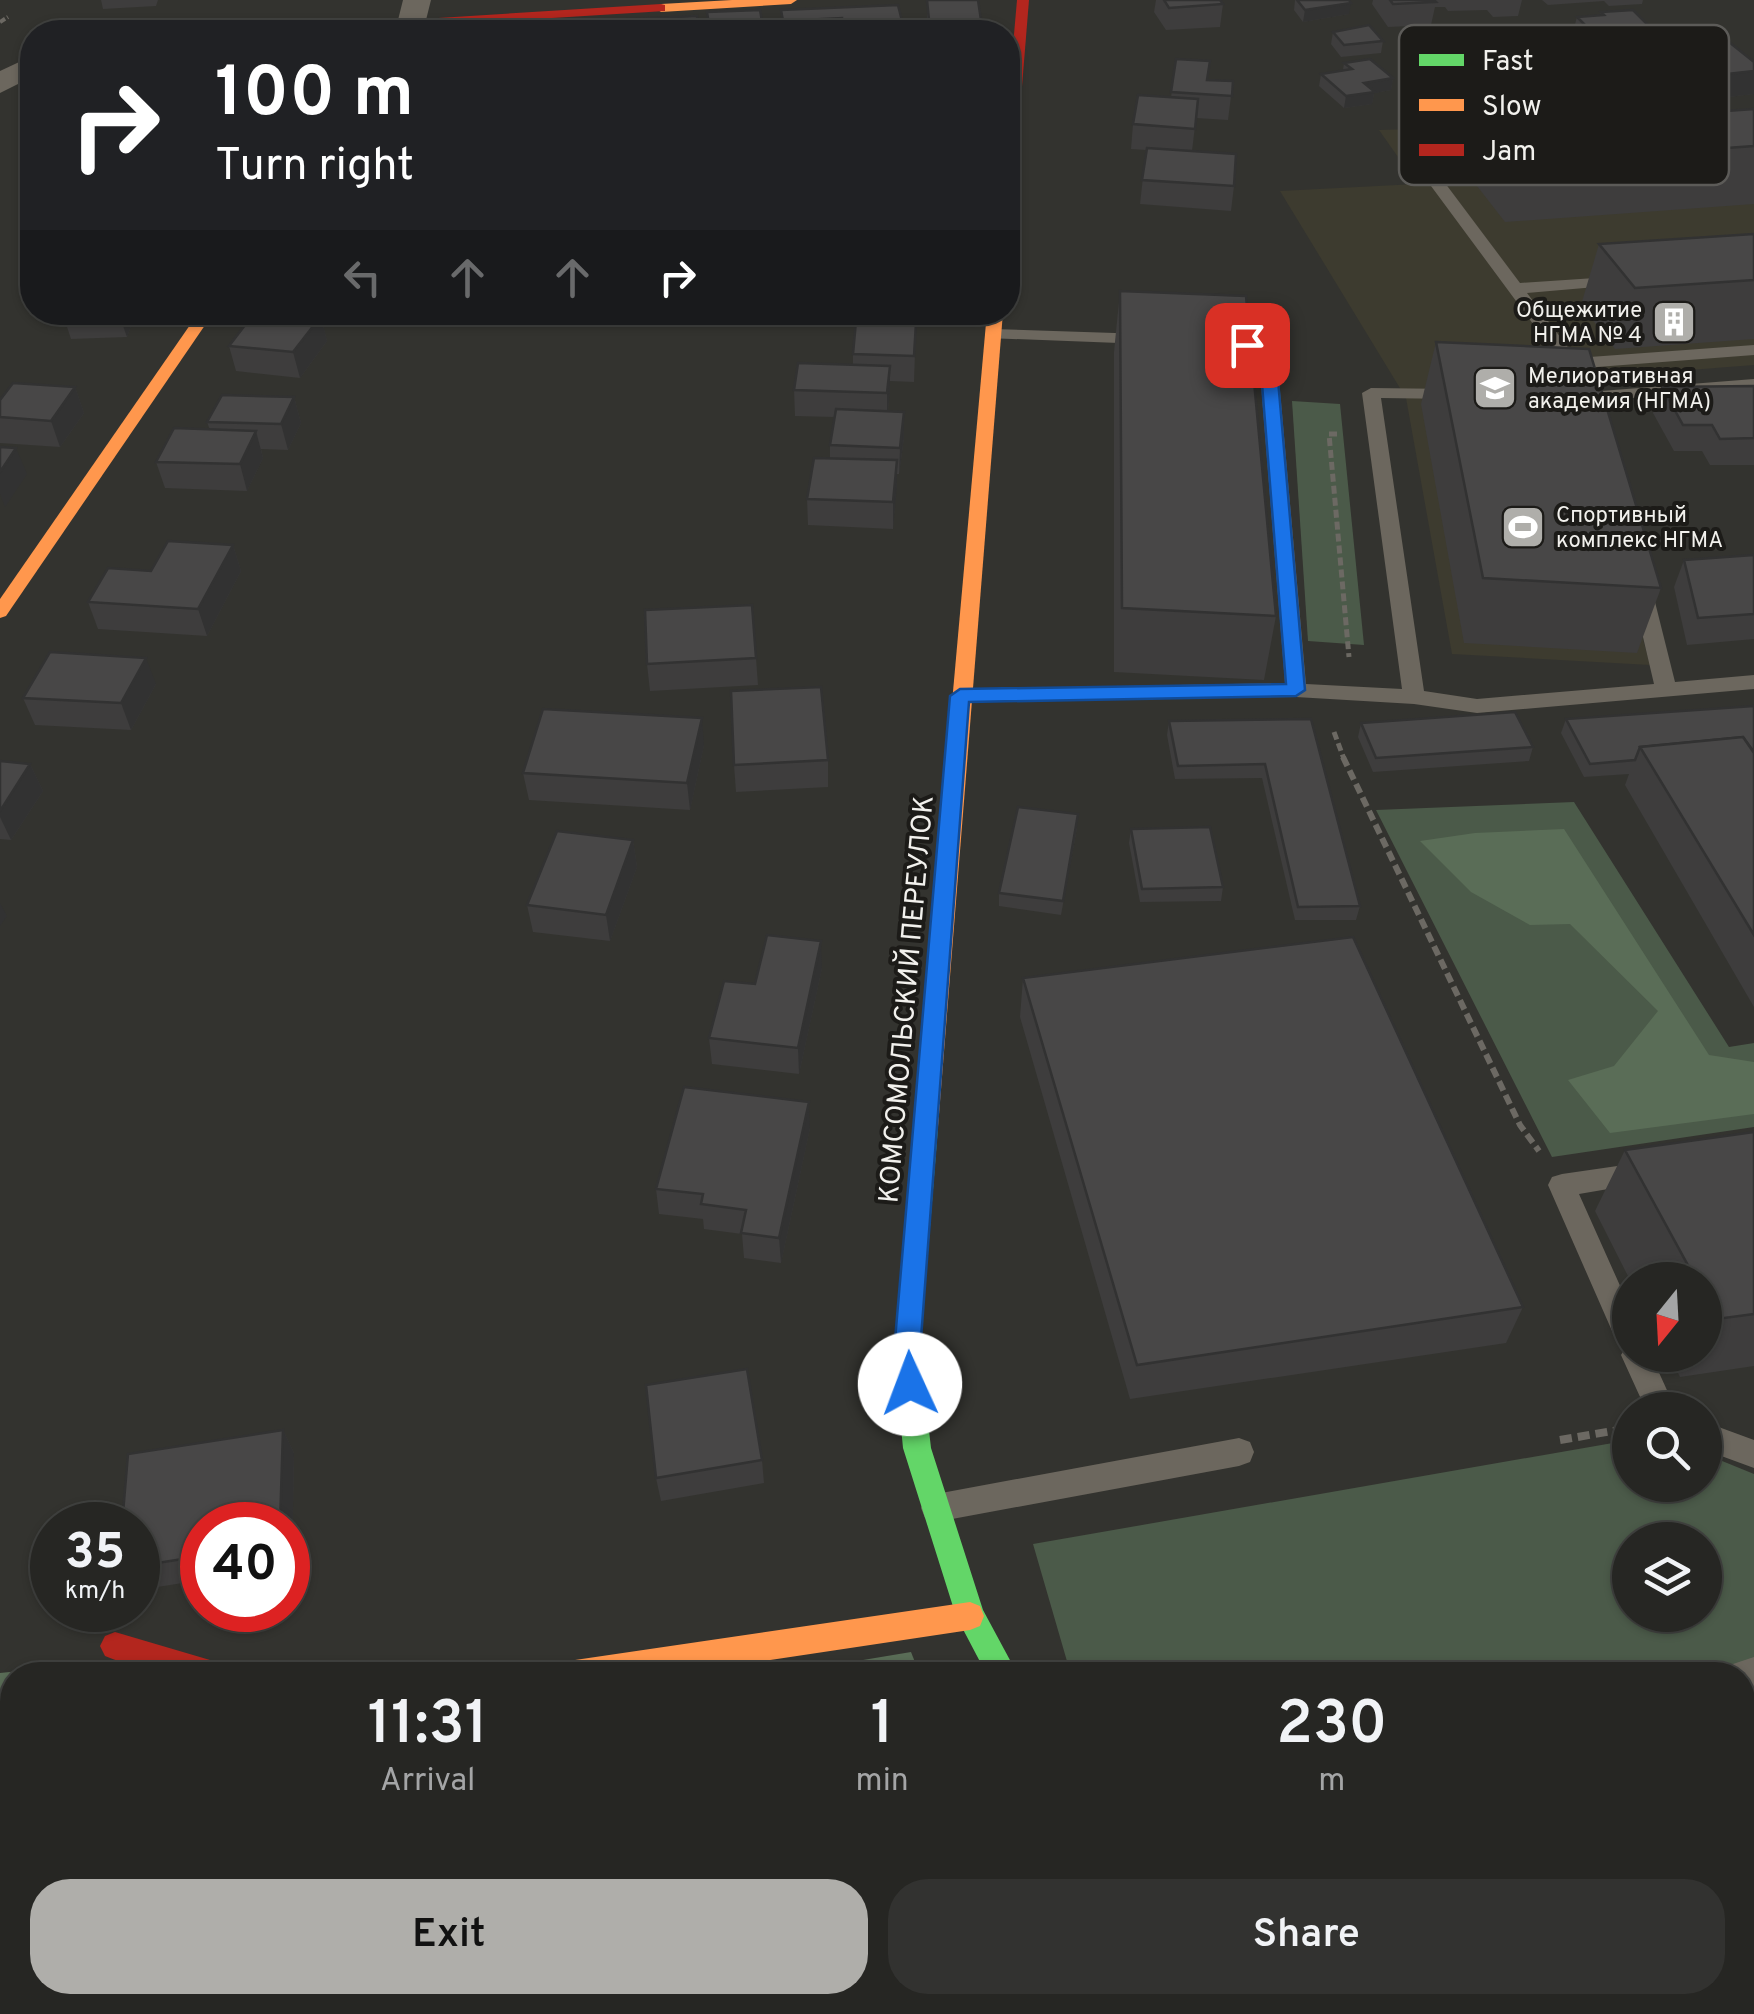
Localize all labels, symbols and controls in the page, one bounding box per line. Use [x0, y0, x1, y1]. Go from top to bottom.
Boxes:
legend [1399, 25, 1729, 185]
text: Fast [1482, 45, 1534, 81]
text: 100 m [215, 52, 414, 141]
icon: right [50, 60, 180, 190]
text: Slow [1482, 90, 1541, 126]
text: Jam [1482, 135, 1536, 171]
text: Turn right [215, 139, 414, 196]
icon: left [335, 250, 390, 305]
icon: ahead [440, 250, 495, 305]
icon: ahead [545, 250, 600, 305]
icon: right [650, 250, 705, 305]
place label: Общежитие НГМА № 4 [1516, 298, 1642, 350]
building icon: Общежитие НГМА № 4 [1651, 299, 1697, 345]
pin [1205, 303, 1290, 388]
icon: arrive [1220, 318, 1275, 373]
place label: Мелиоративная академия (НГМА) [1528, 364, 1711, 416]
school or university icon: Мелиоративная академия (НГМА) [1472, 365, 1518, 411]
place label: Спортивный комплекс НГМА [1556, 503, 1723, 555]
sports icon: Спортивный комплекс НГМА [1500, 504, 1546, 550]
street label: КОМСОМОЛЬСКИЙ ПЕРЕУЛОК [870, 794, 944, 1205]
north arrow [1612, 1262, 1722, 1372]
map controls [1612, 1262, 1722, 1632]
position arrow [858, 1332, 962, 1436]
button: search [1612, 1392, 1722, 1502]
speed limit sign: 40 [180, 1502, 310, 1632]
button: layers [1612, 1522, 1722, 1632]
text: 35 [65, 1523, 125, 1586]
text: km/h [65, 1576, 125, 1608]
text: 11:31 [368, 1689, 488, 1765]
text: 1 [870, 1689, 894, 1765]
text: 230 [1276, 1689, 1387, 1765]
text: Arrival [380, 1762, 475, 1802]
text: min [856, 1762, 909, 1802]
text: m [1318, 1762, 1345, 1802]
button: Exit [30, 1879, 868, 1994]
button: Share [888, 1879, 1725, 1994]

